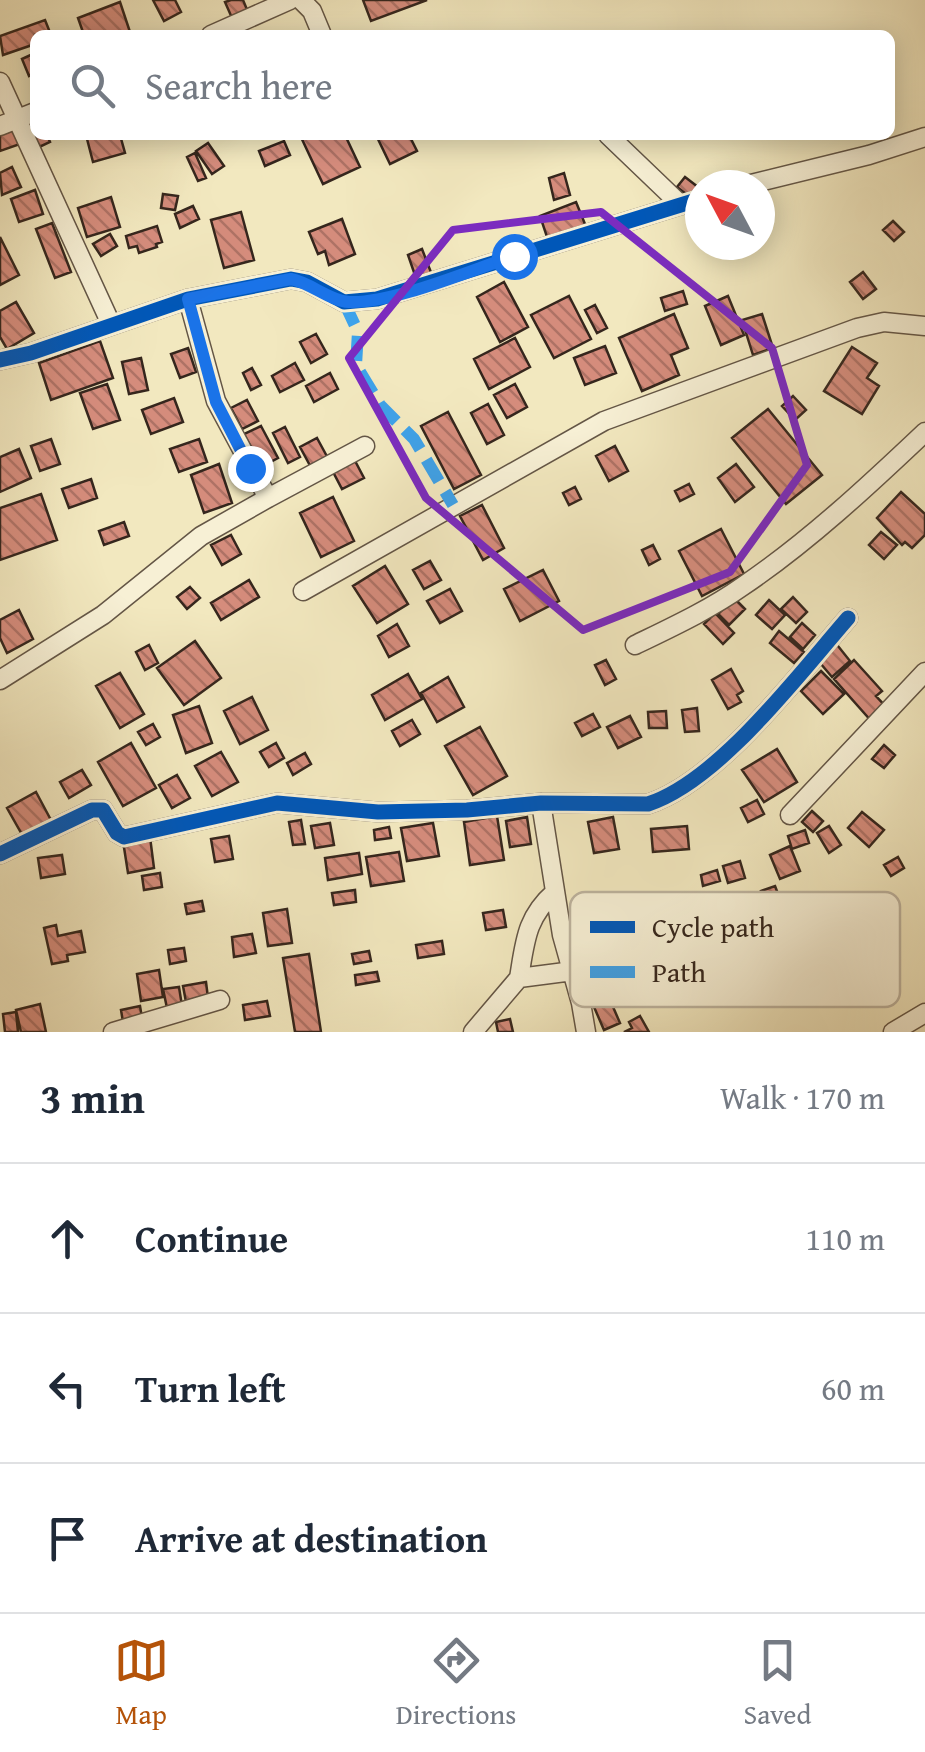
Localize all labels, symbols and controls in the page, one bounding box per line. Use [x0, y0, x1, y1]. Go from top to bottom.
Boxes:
search box [30, 30, 895, 140]
text: Search here [145, 57, 333, 113]
icon: search [65, 58, 120, 113]
north arrow [685, 170, 775, 260]
route start [492, 234, 538, 280]
route end [228, 446, 274, 492]
legend [570, 892, 900, 1007]
text: Cycle path [652, 906, 775, 947]
text: Path [652, 951, 706, 992]
text: 3 min [40, 1067, 145, 1128]
text: Walk · 170 m [720, 1074, 885, 1121]
text: Continue [135, 1210, 288, 1266]
icon: ahead [40, 1211, 95, 1266]
text: 110 m [806, 1215, 885, 1262]
text: Turn left [135, 1360, 286, 1416]
icon: left [40, 1361, 95, 1416]
text: 60 m [821, 1365, 885, 1412]
text: Arrive at destination [135, 1510, 488, 1566]
icon: arrive [40, 1511, 95, 1566]
tab: Map [114, 1633, 169, 1734]
tab: Directions [396, 1633, 516, 1734]
tab: Saved [744, 1633, 811, 1734]

